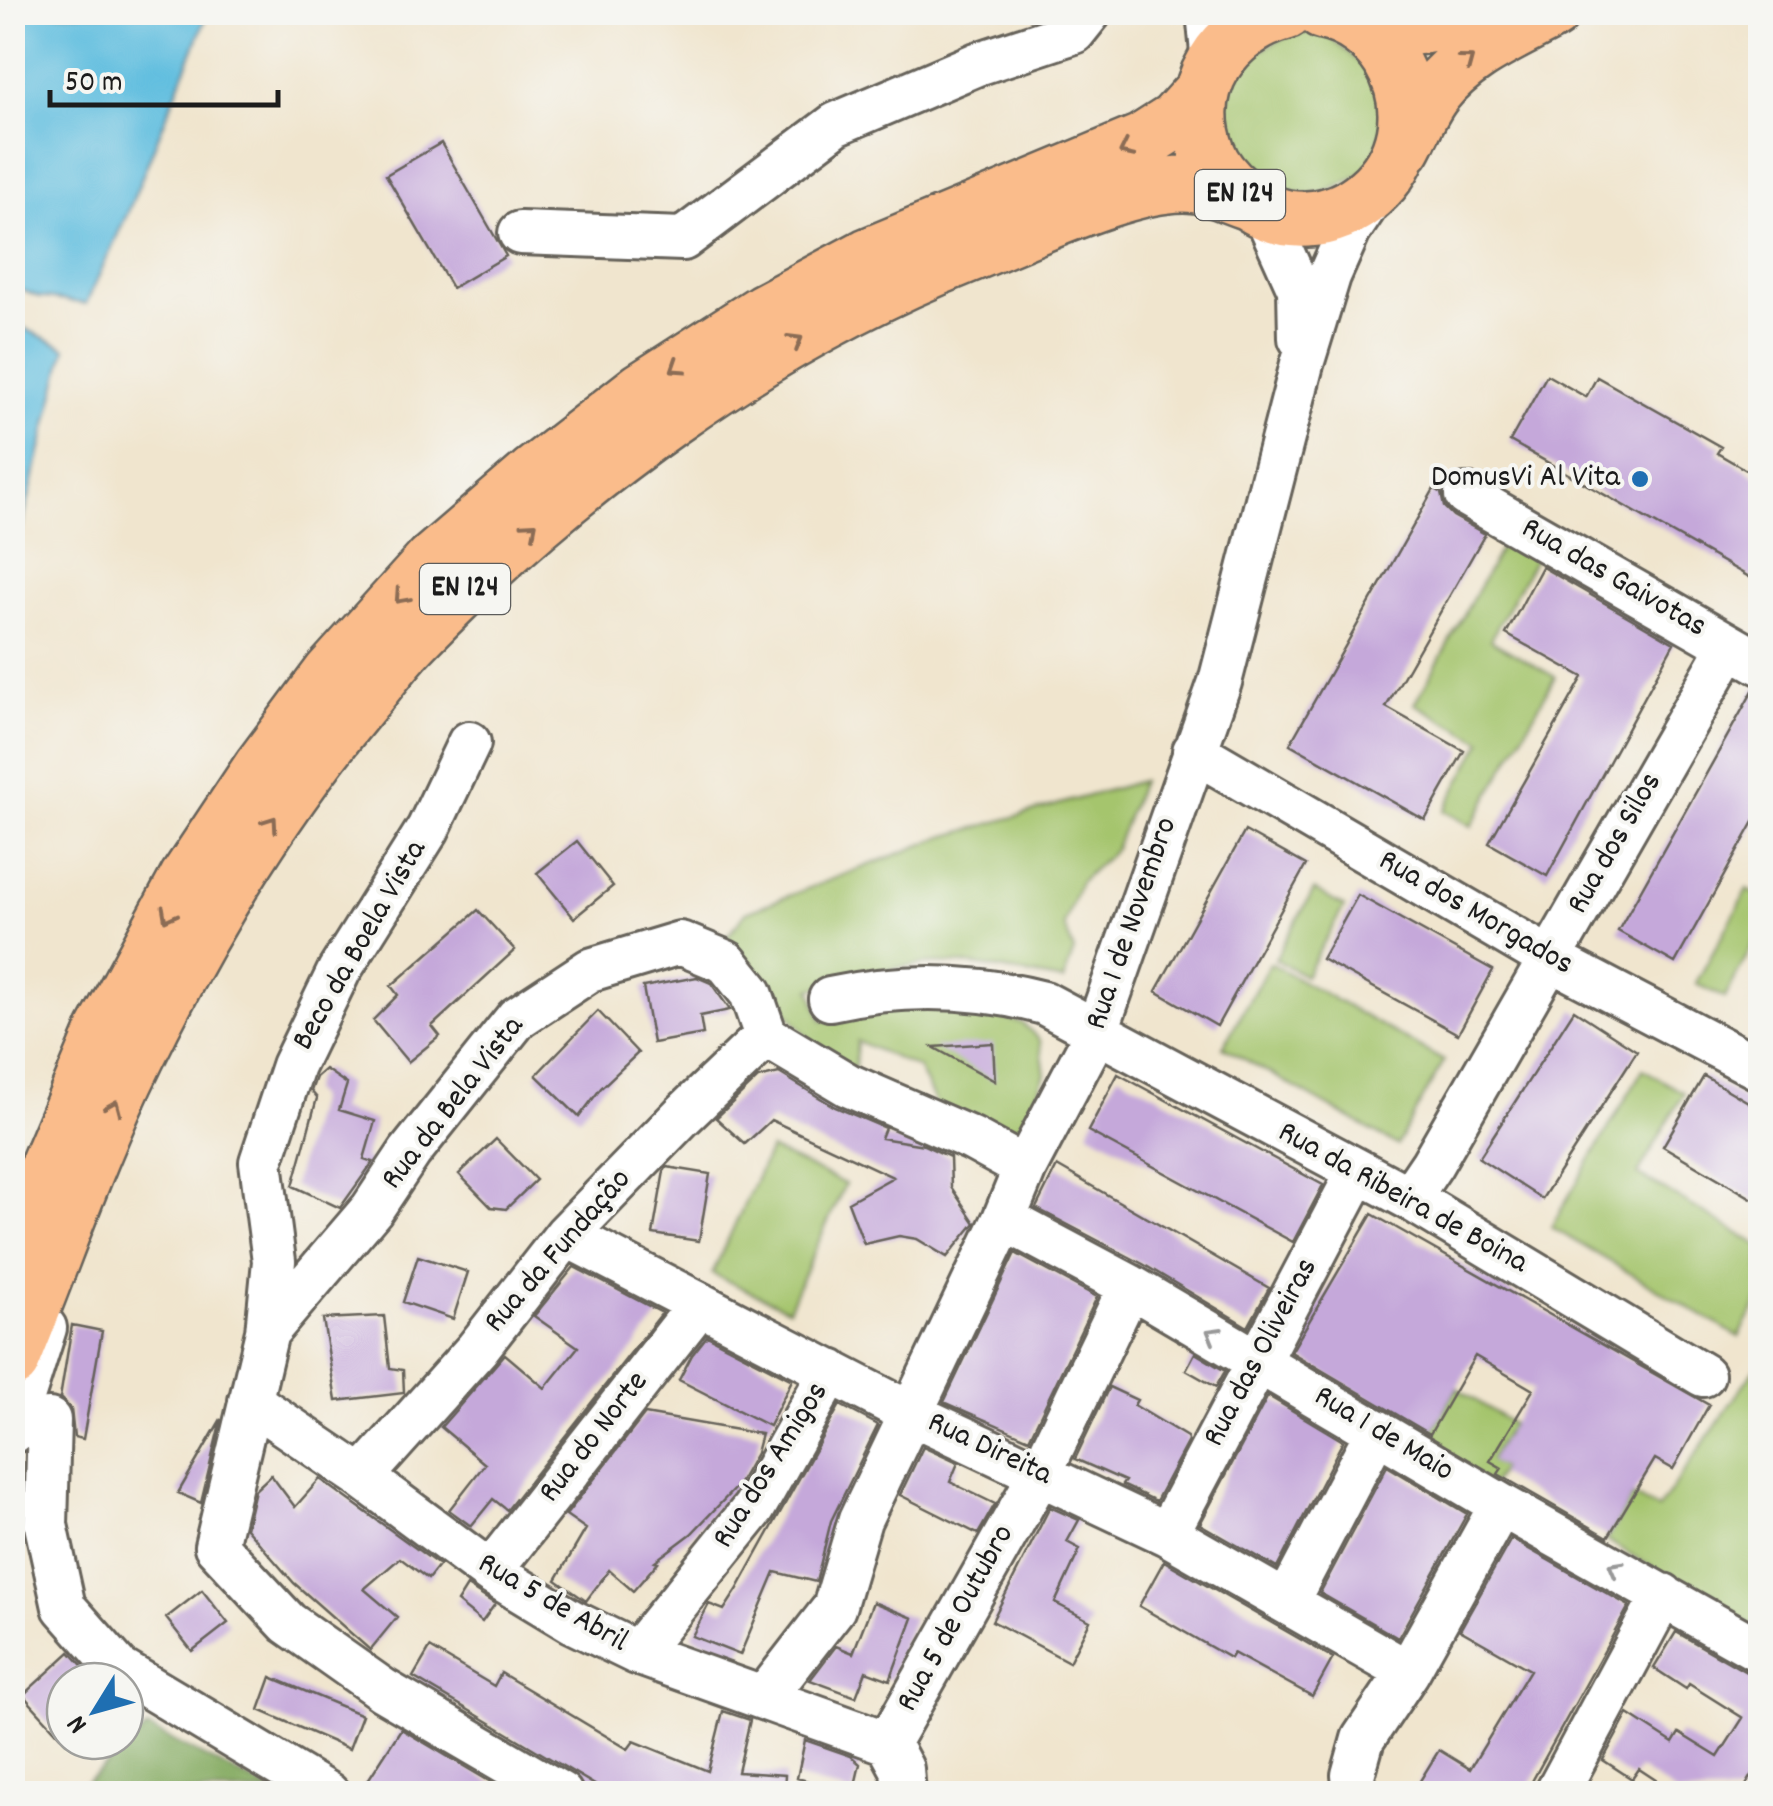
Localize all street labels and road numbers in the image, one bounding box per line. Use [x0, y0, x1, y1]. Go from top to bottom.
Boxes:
road number: EN 124 [1195, 170, 1285, 220]
street label: Rua das Gaivotas [1512, 507, 1714, 651]
road number: EN 124 [420, 564, 510, 614]
street label: Rua dos Silos [1557, 764, 1675, 924]
street label: Rua 1 de Novembro [1075, 812, 1191, 1036]
street label: Beco da Boela Vista [282, 831, 440, 1060]
street label: Rua dos Morgados [1369, 839, 1581, 989]
street label: Rua da Bela Vista [371, 1006, 537, 1201]
street label: Rua da Ribeira de Boina [1268, 1111, 1536, 1287]
street label: Rua da Fundação [474, 1160, 644, 1344]
street label: Rua das Oliveiras [1193, 1250, 1331, 1456]
street label: Rua do Norte [529, 1362, 661, 1514]
street label: Rua dos Amigos [702, 1374, 842, 1558]
street label: Rua 1 de Maio [1304, 1375, 1462, 1495]
street label: Rua Direita [919, 1401, 1060, 1499]
street label: Rua 5 de Outubro [886, 1517, 1028, 1721]
street label: Rua 5 de Abril [468, 1542, 636, 1666]

